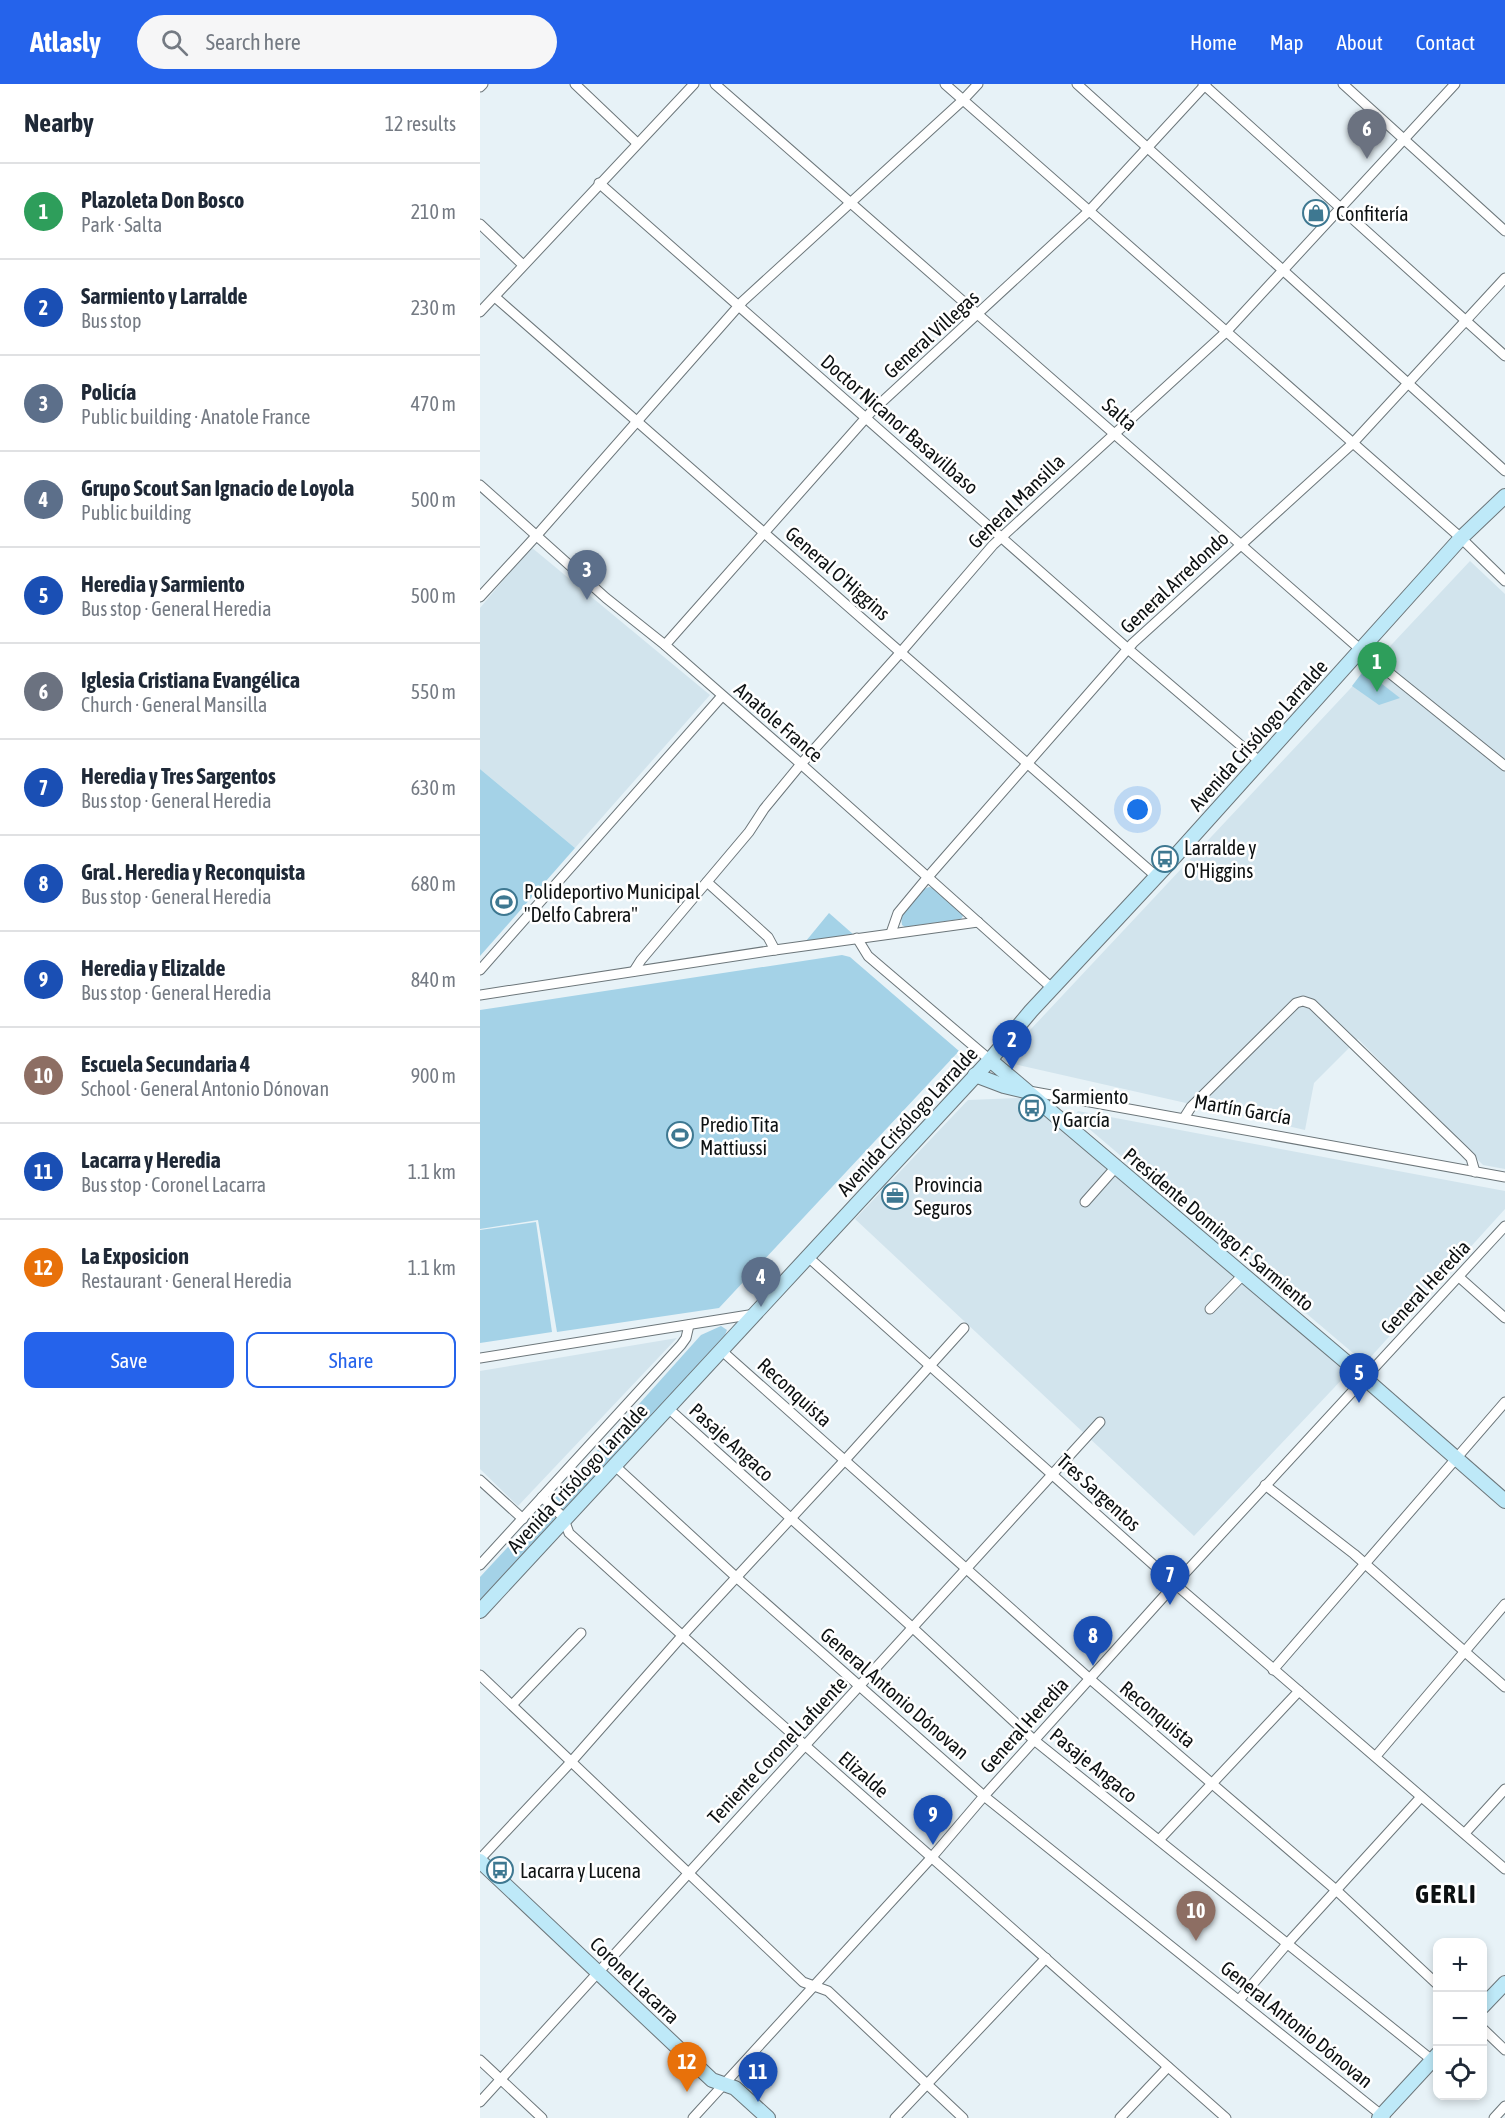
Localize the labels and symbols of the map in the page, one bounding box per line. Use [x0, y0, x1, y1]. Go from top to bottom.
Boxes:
pin: 6 [1348, 110, 1386, 159]
shop icon: Confitería [1301, 198, 1331, 228]
place label: Confitería [1336, 202, 1409, 225]
street label: General Villegas [879, 285, 983, 383]
street label: Doctor Nicanor Basavilbaso [817, 349, 983, 499]
street label: Salta [1098, 393, 1142, 435]
street label: General Mansilla [963, 449, 1069, 553]
street label: General O'Higgins [781, 521, 895, 625]
street label: General Arredondo [1115, 526, 1233, 638]
pin: 3 [568, 550, 606, 600]
pin: 1 [1358, 642, 1396, 692]
street label: Avenida Crisólogo Larralde [1184, 655, 1332, 815]
street label: Anatole France [730, 677, 828, 767]
your location [1123, 795, 1152, 824]
place label: Larralde y O'Higgins [1184, 836, 1256, 882]
bus stop icon: Larralde y O'Higgins [1150, 844, 1180, 874]
place label: Polideportivo Municipal "Delfo Cabrera" [524, 880, 701, 926]
sports icon: Polideportivo Municipal "Delfo Cabrera" [489, 887, 519, 917]
pin: 2 [992, 1020, 1032, 1070]
street label: Avenida Crisólogo Larralde [832, 1042, 982, 1200]
place label: Sarmiento y García [1052, 1085, 1128, 1131]
street label: Martín García [1193, 1089, 1293, 1129]
bus stop icon: Sarmiento y García [1017, 1093, 1047, 1123]
place label: Predio Tita Mattiussi [700, 1113, 779, 1159]
sports icon: Predio Tita Mattiussi [665, 1120, 695, 1150]
street label: Presidente Domingo F. Sarmiento [1119, 1143, 1319, 1315]
place label: Provincia Seguros [914, 1173, 983, 1219]
office icon: Provincia Seguros [880, 1181, 910, 1211]
street label: General Heredia [1376, 1235, 1474, 1339]
pin: 4 [742, 1258, 780, 1307]
street label: Reconquista [753, 1353, 837, 1431]
pin: 5 [1340, 1354, 1378, 1403]
street label: Pasaje Angaco [685, 1398, 779, 1486]
street label: Avenida Crisólogo Larralde [502, 1399, 652, 1557]
street label: Tres Sargentos [1053, 1449, 1145, 1535]
pin: 7 [1150, 1556, 1190, 1605]
pin: 8 [1074, 1616, 1112, 1666]
street label: General Antonio Dónovan [816, 1622, 974, 1764]
street label: Teniente Coronel Lafuente [703, 1671, 851, 1829]
street label: General Heredia [975, 1673, 1073, 1777]
street label: Reconquista [1116, 1676, 1200, 1752]
street label: Pasaje Angaco [1046, 1723, 1142, 1807]
street label: Elizalde [834, 1746, 894, 1802]
pin: 9 [914, 1796, 952, 1845]
bus stop icon: Lacarra y Lucena [485, 1855, 515, 1885]
place label: Lacarra y Lucena [520, 1859, 641, 1882]
district label: GERLI [1415, 1879, 1477, 1909]
pin: 10 [1176, 1892, 1216, 1941]
street label: Coronel Lacarra [586, 1932, 684, 2028]
street label: General Antonio Dónovan [1216, 1956, 1378, 2092]
pin: 12 [668, 2042, 706, 2092]
pin: 11 [738, 2052, 778, 2102]

